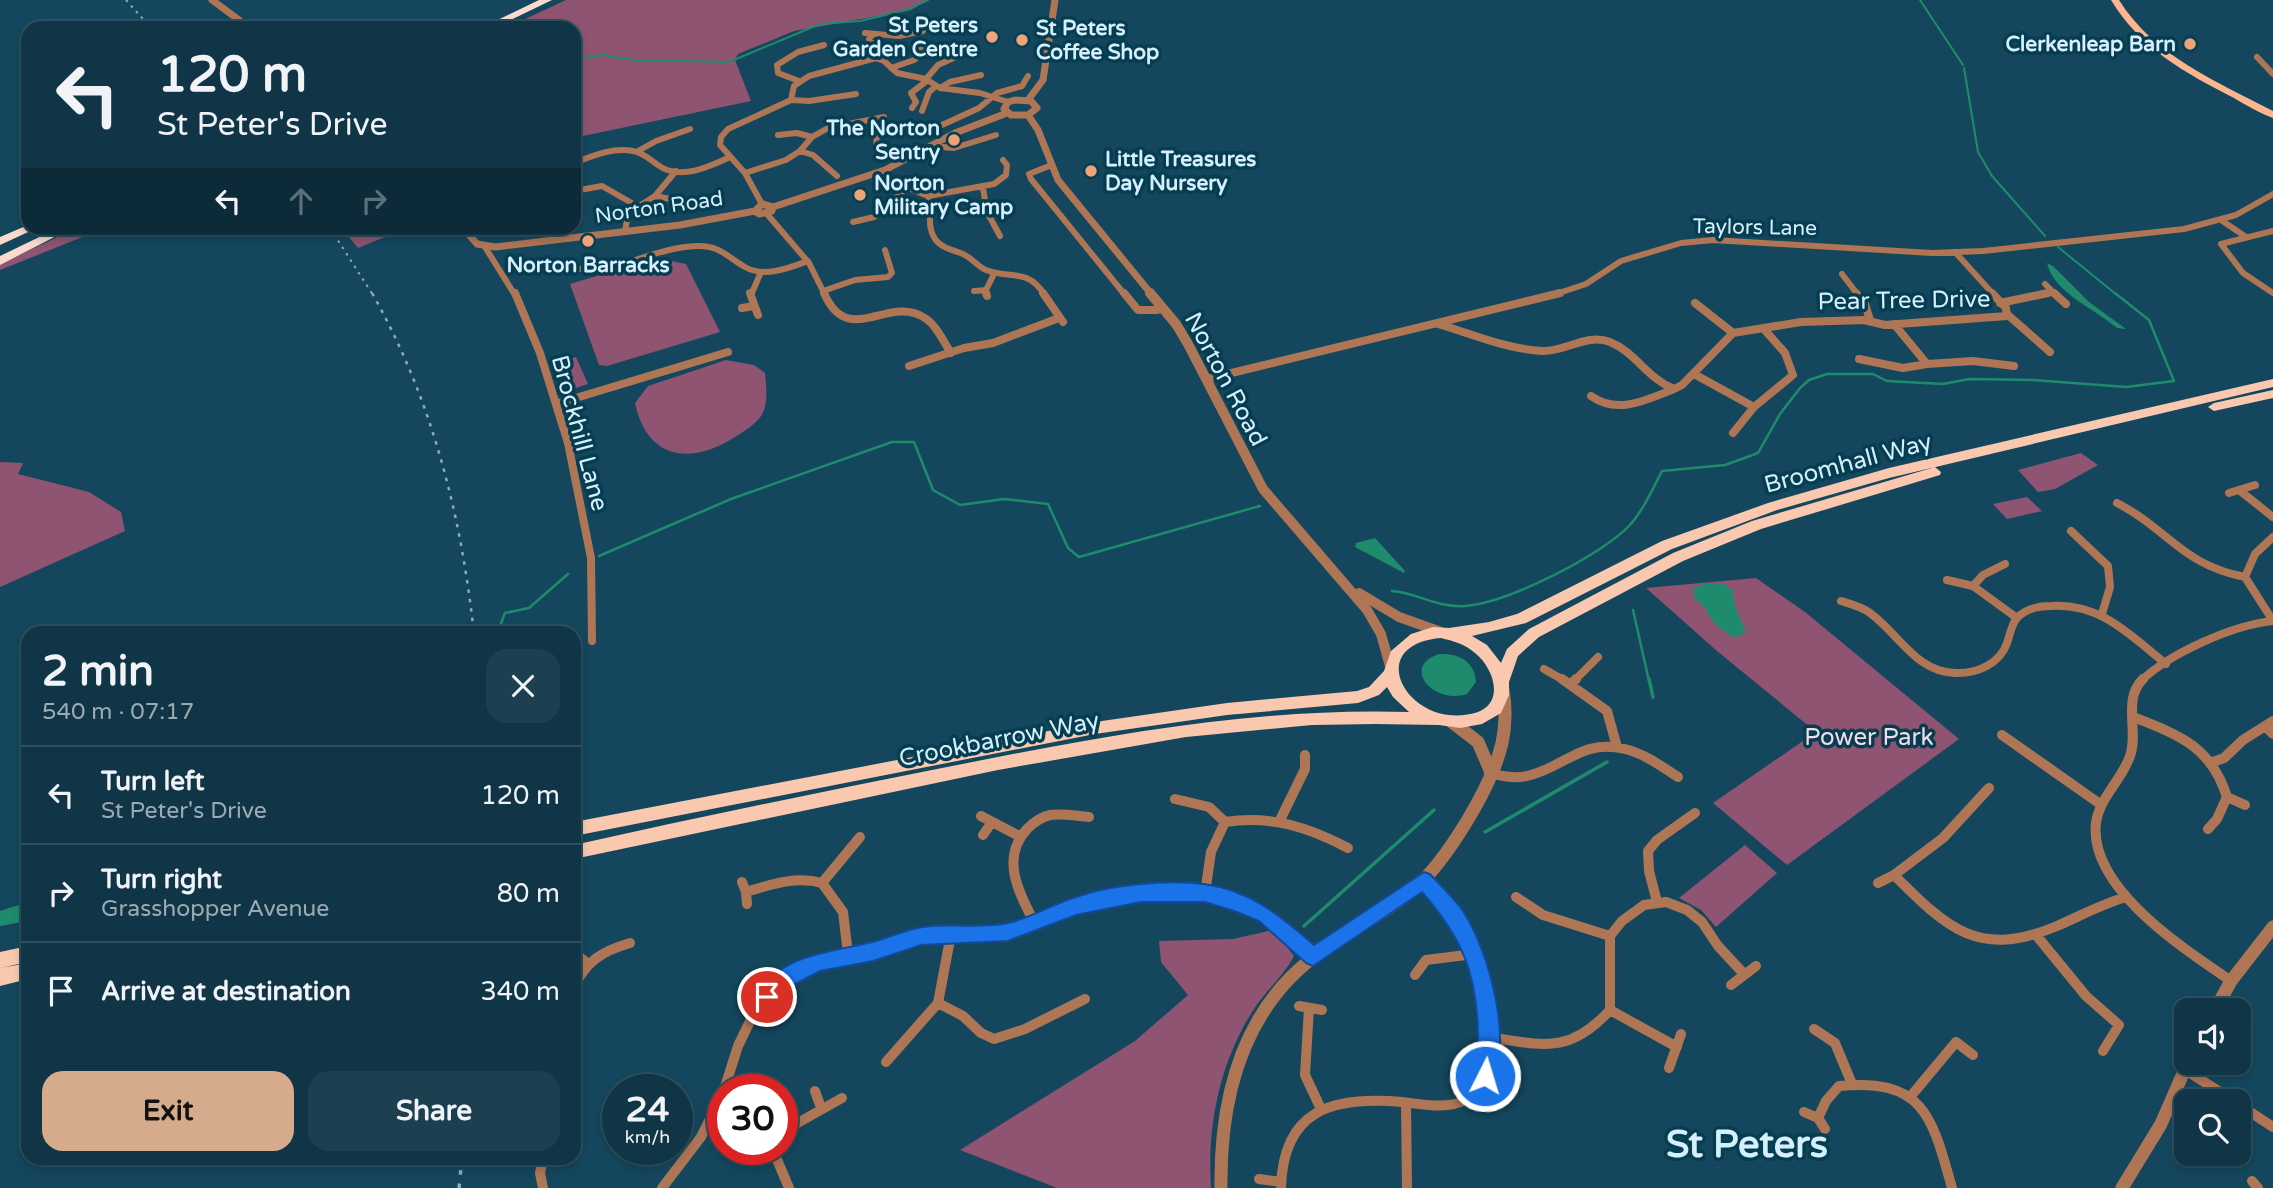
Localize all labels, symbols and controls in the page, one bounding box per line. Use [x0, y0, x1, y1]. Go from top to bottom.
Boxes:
place label: St Peters Garden Centre [833, 13, 978, 62]
place label: St Peters Coffee Shop [1036, 16, 1159, 65]
marker: St Peters Garden Centre [984, 29, 1000, 45]
marker: St Peters Coffee Shop [1014, 32, 1030, 48]
place label: Clerkenleap Barn [2006, 32, 2176, 57]
marker: Clerkenleap Barn [2182, 36, 2198, 52]
text: 120 m [157, 46, 307, 105]
icon: left [42, 49, 133, 140]
text: St Peter's Drive [157, 106, 388, 144]
place label: The Norton Sentry [825, 116, 941, 165]
marker: The Norton Sentry [946, 132, 962, 148]
place label: Little Treasures Day Nursery [1105, 147, 1256, 196]
marker: Little Treasures Day Nursery [1083, 163, 1099, 179]
place label: Norton Military Camp [874, 171, 1013, 220]
icon: left [209, 182, 247, 220]
icon: ahead [282, 182, 320, 220]
icon: right [355, 182, 393, 220]
street label: Norton Road [593, 186, 725, 229]
marker: Norton Military Camp [852, 187, 868, 203]
street label: Taylors Lane [1693, 214, 1817, 241]
marker: Norton Barracks [580, 233, 596, 249]
place label: Norton Barracks [506, 253, 670, 278]
street label: Pear Tree Drive [1817, 284, 1991, 317]
street label: Norton Road [1178, 307, 1273, 451]
street label: Brockhill Lane [545, 352, 614, 514]
street label: Broomhall Way [1761, 427, 1935, 500]
text: 2 min [42, 646, 154, 697]
button: close [486, 649, 560, 723]
text: 540 m · 07:17 [42, 698, 194, 726]
street label: Crookbarrow Way [896, 706, 1102, 773]
park label: Power Park [1804, 723, 1934, 752]
text: Turn left [101, 766, 204, 797]
icon: left [42, 776, 80, 814]
text: 120 m [480, 780, 560, 811]
text: St Peter's Drive [101, 797, 267, 825]
text: Turn right [101, 864, 222, 895]
icon: right [42, 874, 80, 912]
text: 80 m [497, 878, 560, 909]
text: Grasshopper Avenue [101, 895, 329, 923]
pin [737, 967, 797, 1027]
icon: arrive [42, 972, 80, 1010]
text: Arrive at destination [101, 976, 351, 1007]
text: 340 m [480, 976, 560, 1007]
icon: arrive [748, 978, 786, 1016]
map controls [2174, 998, 2251, 1166]
button: sound [2174, 998, 2251, 1075]
position arrow [1448, 1039, 1522, 1113]
button: Exit [42, 1071, 294, 1151]
button: Share [308, 1071, 560, 1151]
speed limit sign: 30 [707, 1074, 798, 1165]
text: 24 [626, 1089, 669, 1131]
button: search [2174, 1089, 2251, 1166]
district label: St Peters [1666, 1122, 1828, 1168]
text: km/h [625, 1126, 670, 1148]

